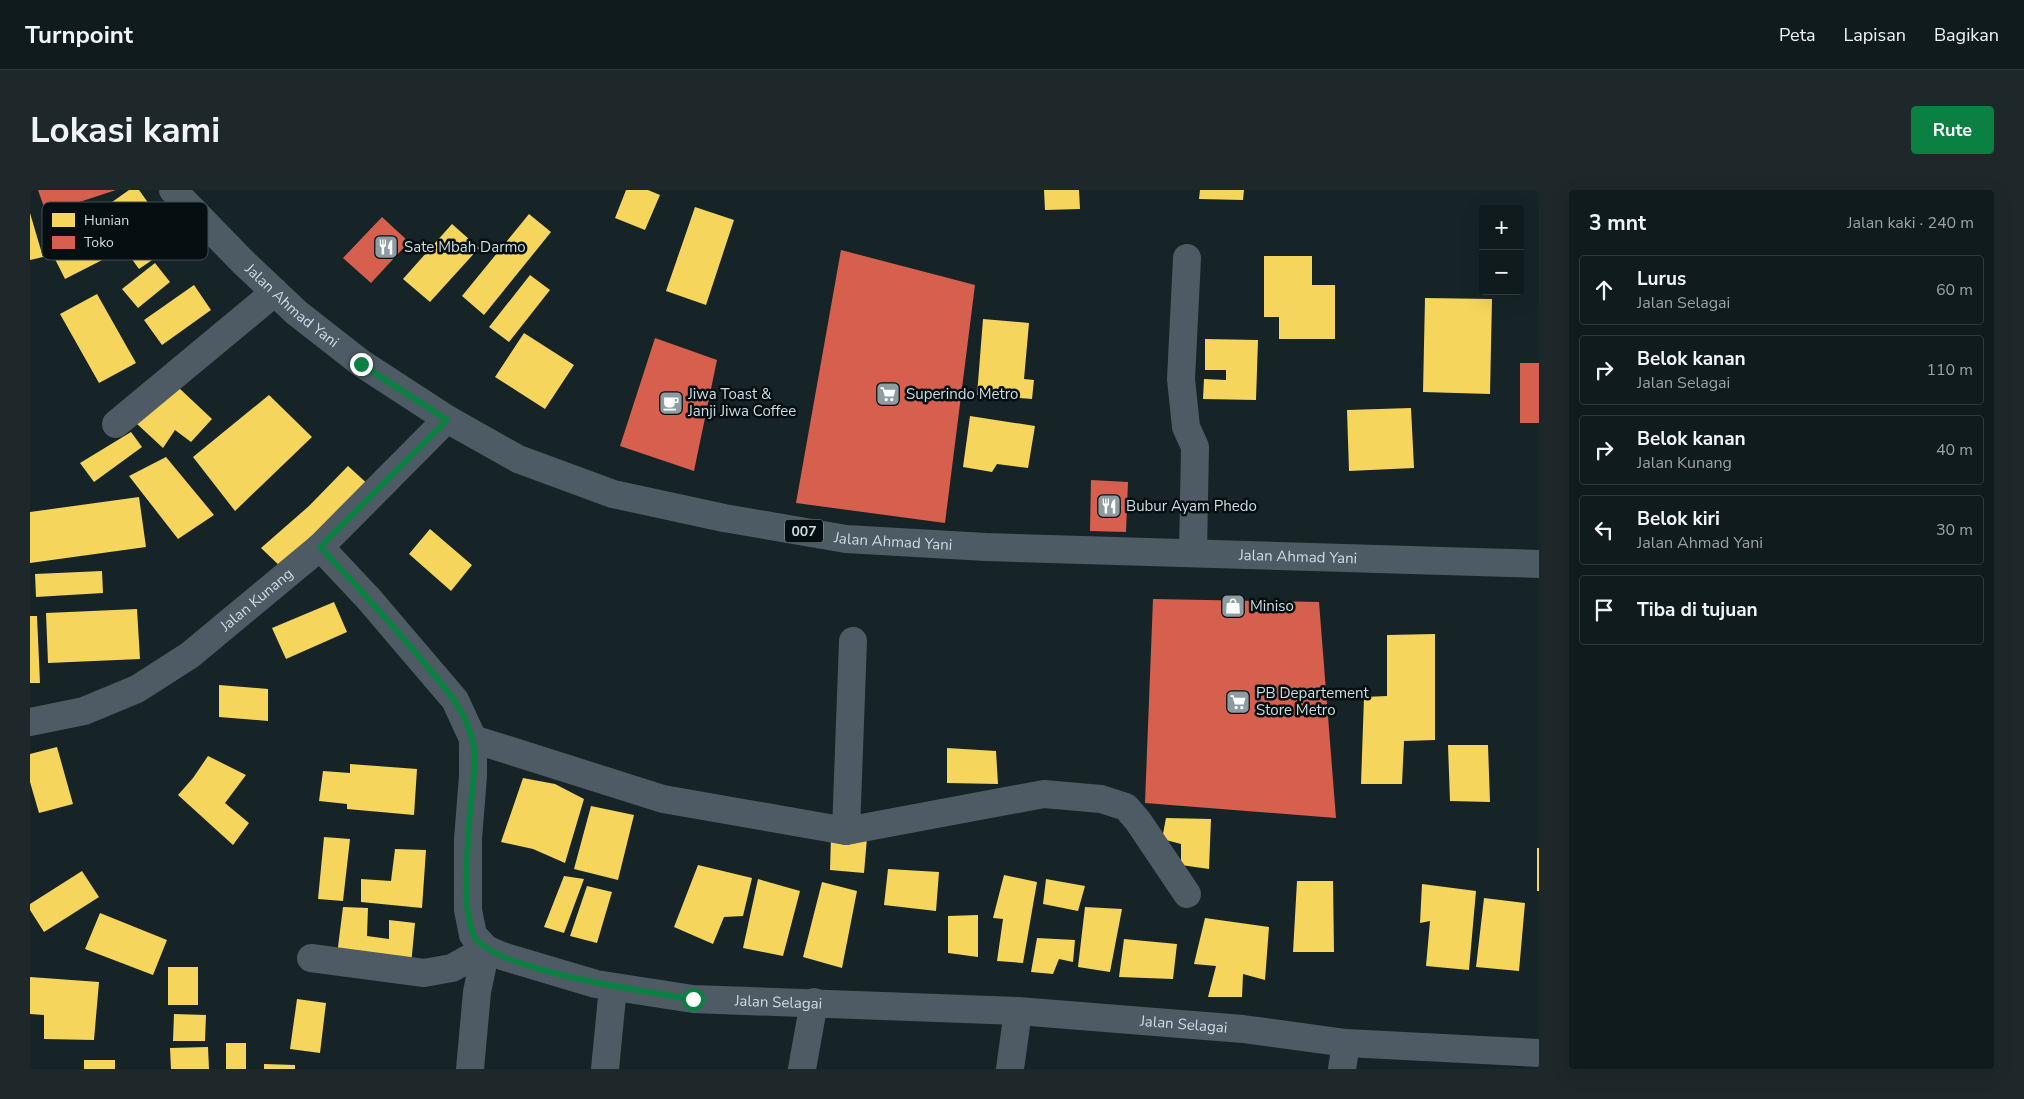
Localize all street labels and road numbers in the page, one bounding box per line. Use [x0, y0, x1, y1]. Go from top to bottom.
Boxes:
street label: Jalan Ahmad Yani [240, 258, 343, 352]
road number: 007 [785, 520, 823, 542]
street label: Jalan Ahmad Yani [832, 527, 953, 555]
street label: Jalan Ahmad Yani [1238, 545, 1357, 568]
street label: Jalan Kunang [215, 564, 297, 636]
street label: Jalan Selagai [733, 991, 822, 1014]
street label: Jalan Selagai [1138, 1011, 1228, 1038]

